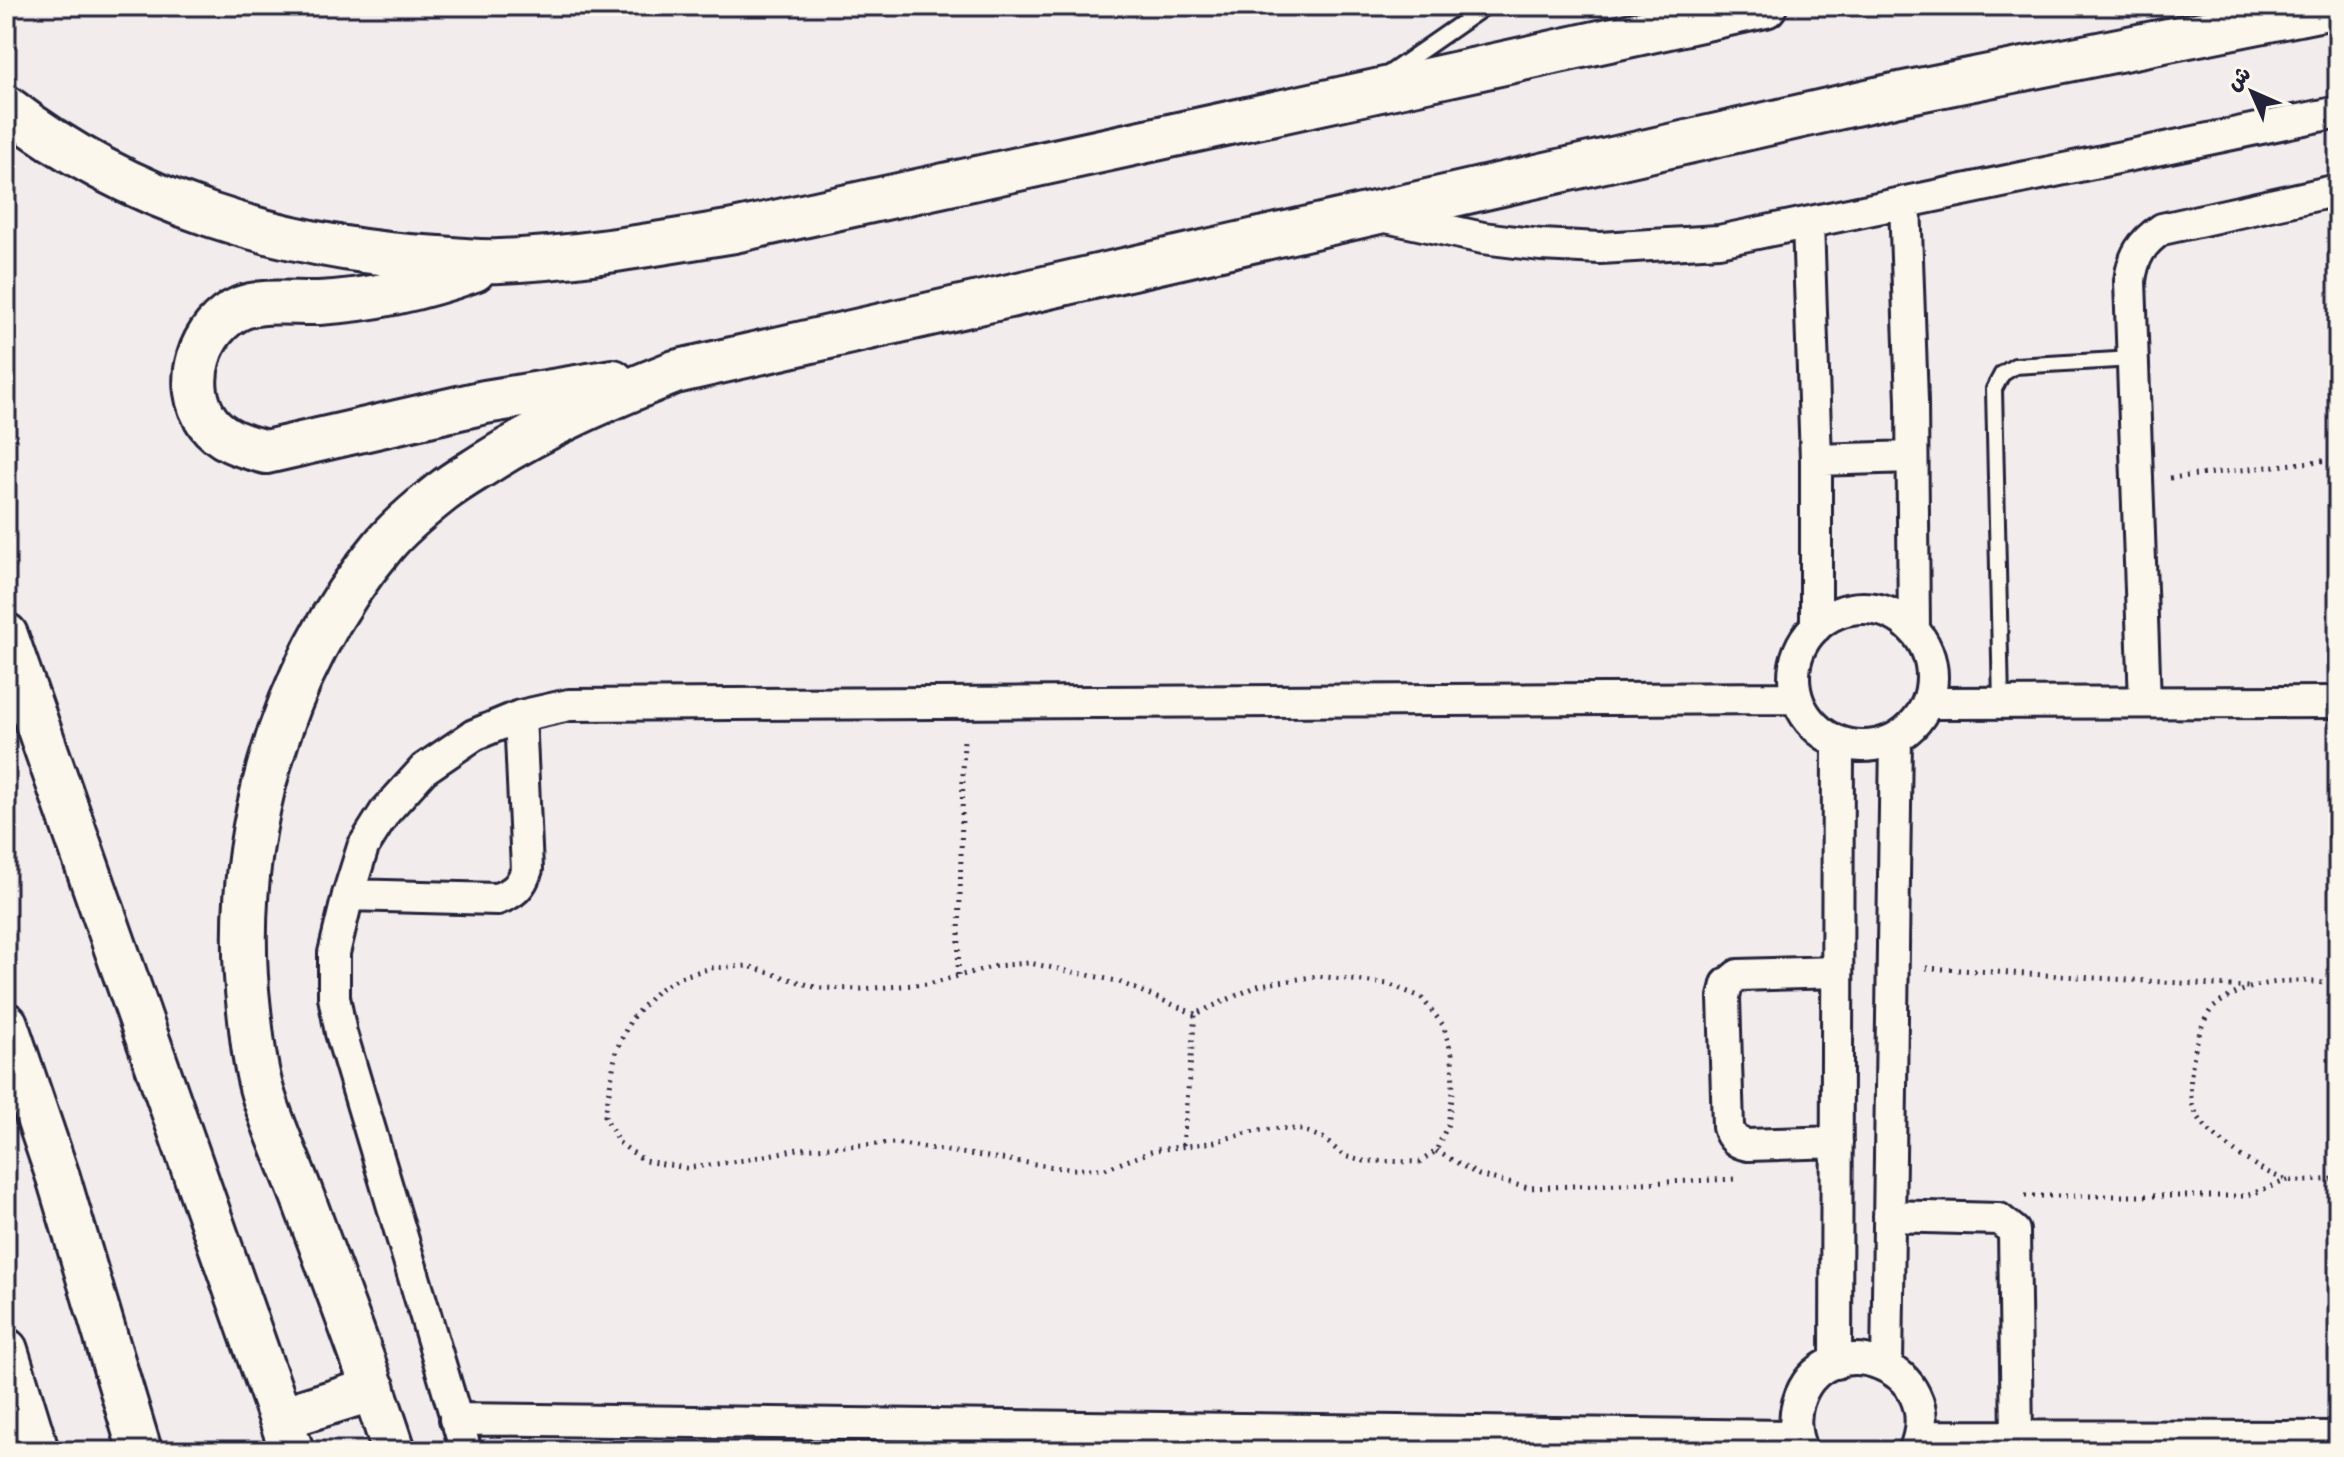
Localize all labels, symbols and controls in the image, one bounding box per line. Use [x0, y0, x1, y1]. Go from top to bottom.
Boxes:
north arrow [2212, 52, 2292, 132]
text: ش [2219, 59, 2261, 101]

